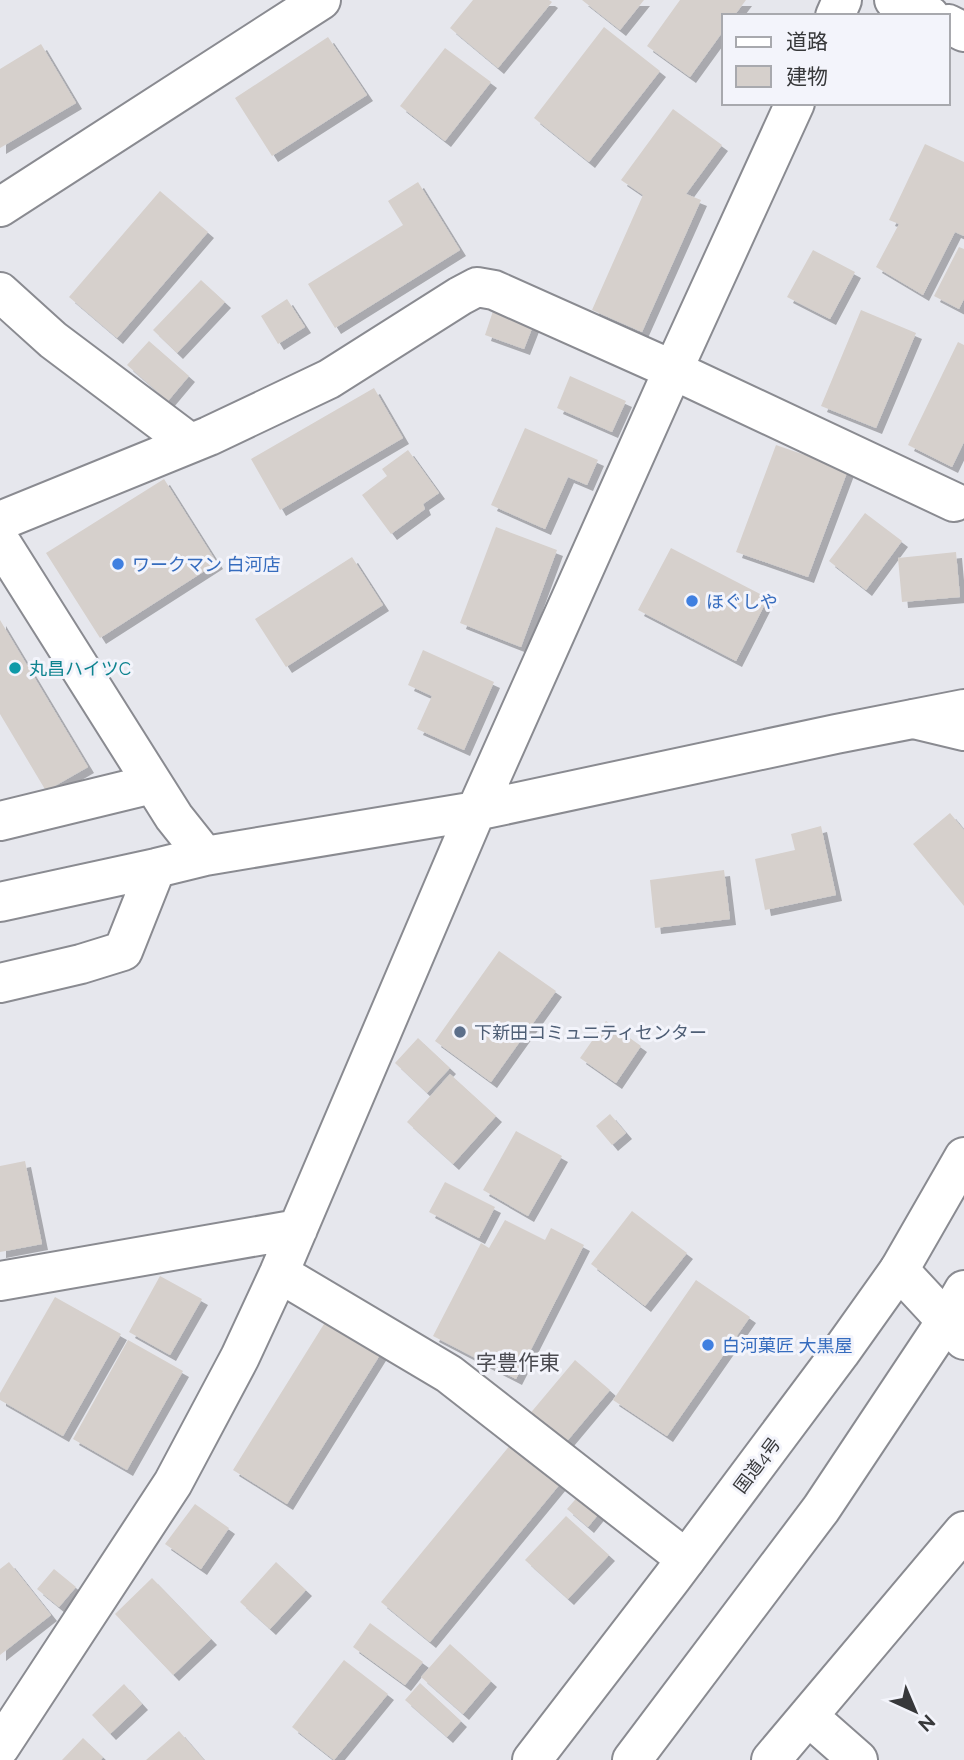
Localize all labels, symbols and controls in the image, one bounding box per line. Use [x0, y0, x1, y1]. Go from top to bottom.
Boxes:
legend [722, 14, 950, 105]
text: 道路 [786, 29, 828, 54]
text: 建物 [786, 64, 828, 89]
place label: ワークマン 白河店 [132, 554, 281, 575]
marker: ワークマン 白河店 [110, 556, 126, 572]
place label: ほぐしや [706, 591, 778, 612]
marker: ほぐしや [684, 593, 700, 609]
place label: 丸昌ハイツC [29, 658, 131, 679]
marker: 丸昌ハイツC [7, 660, 23, 676]
place label: 下新田コミュニティセンター [474, 1022, 707, 1043]
marker: 下新田コミュニティセンター [452, 1024, 468, 1040]
place label: 白河菓匠 大黒屋 [722, 1335, 853, 1356]
marker: 白河菓匠 大黒屋 [700, 1337, 716, 1353]
district label: 字豊作東 [476, 1350, 560, 1375]
street label: 国道4号 [729, 1433, 785, 1497]
north arrow [880, 1676, 950, 1746]
text: N [914, 1710, 940, 1736]

